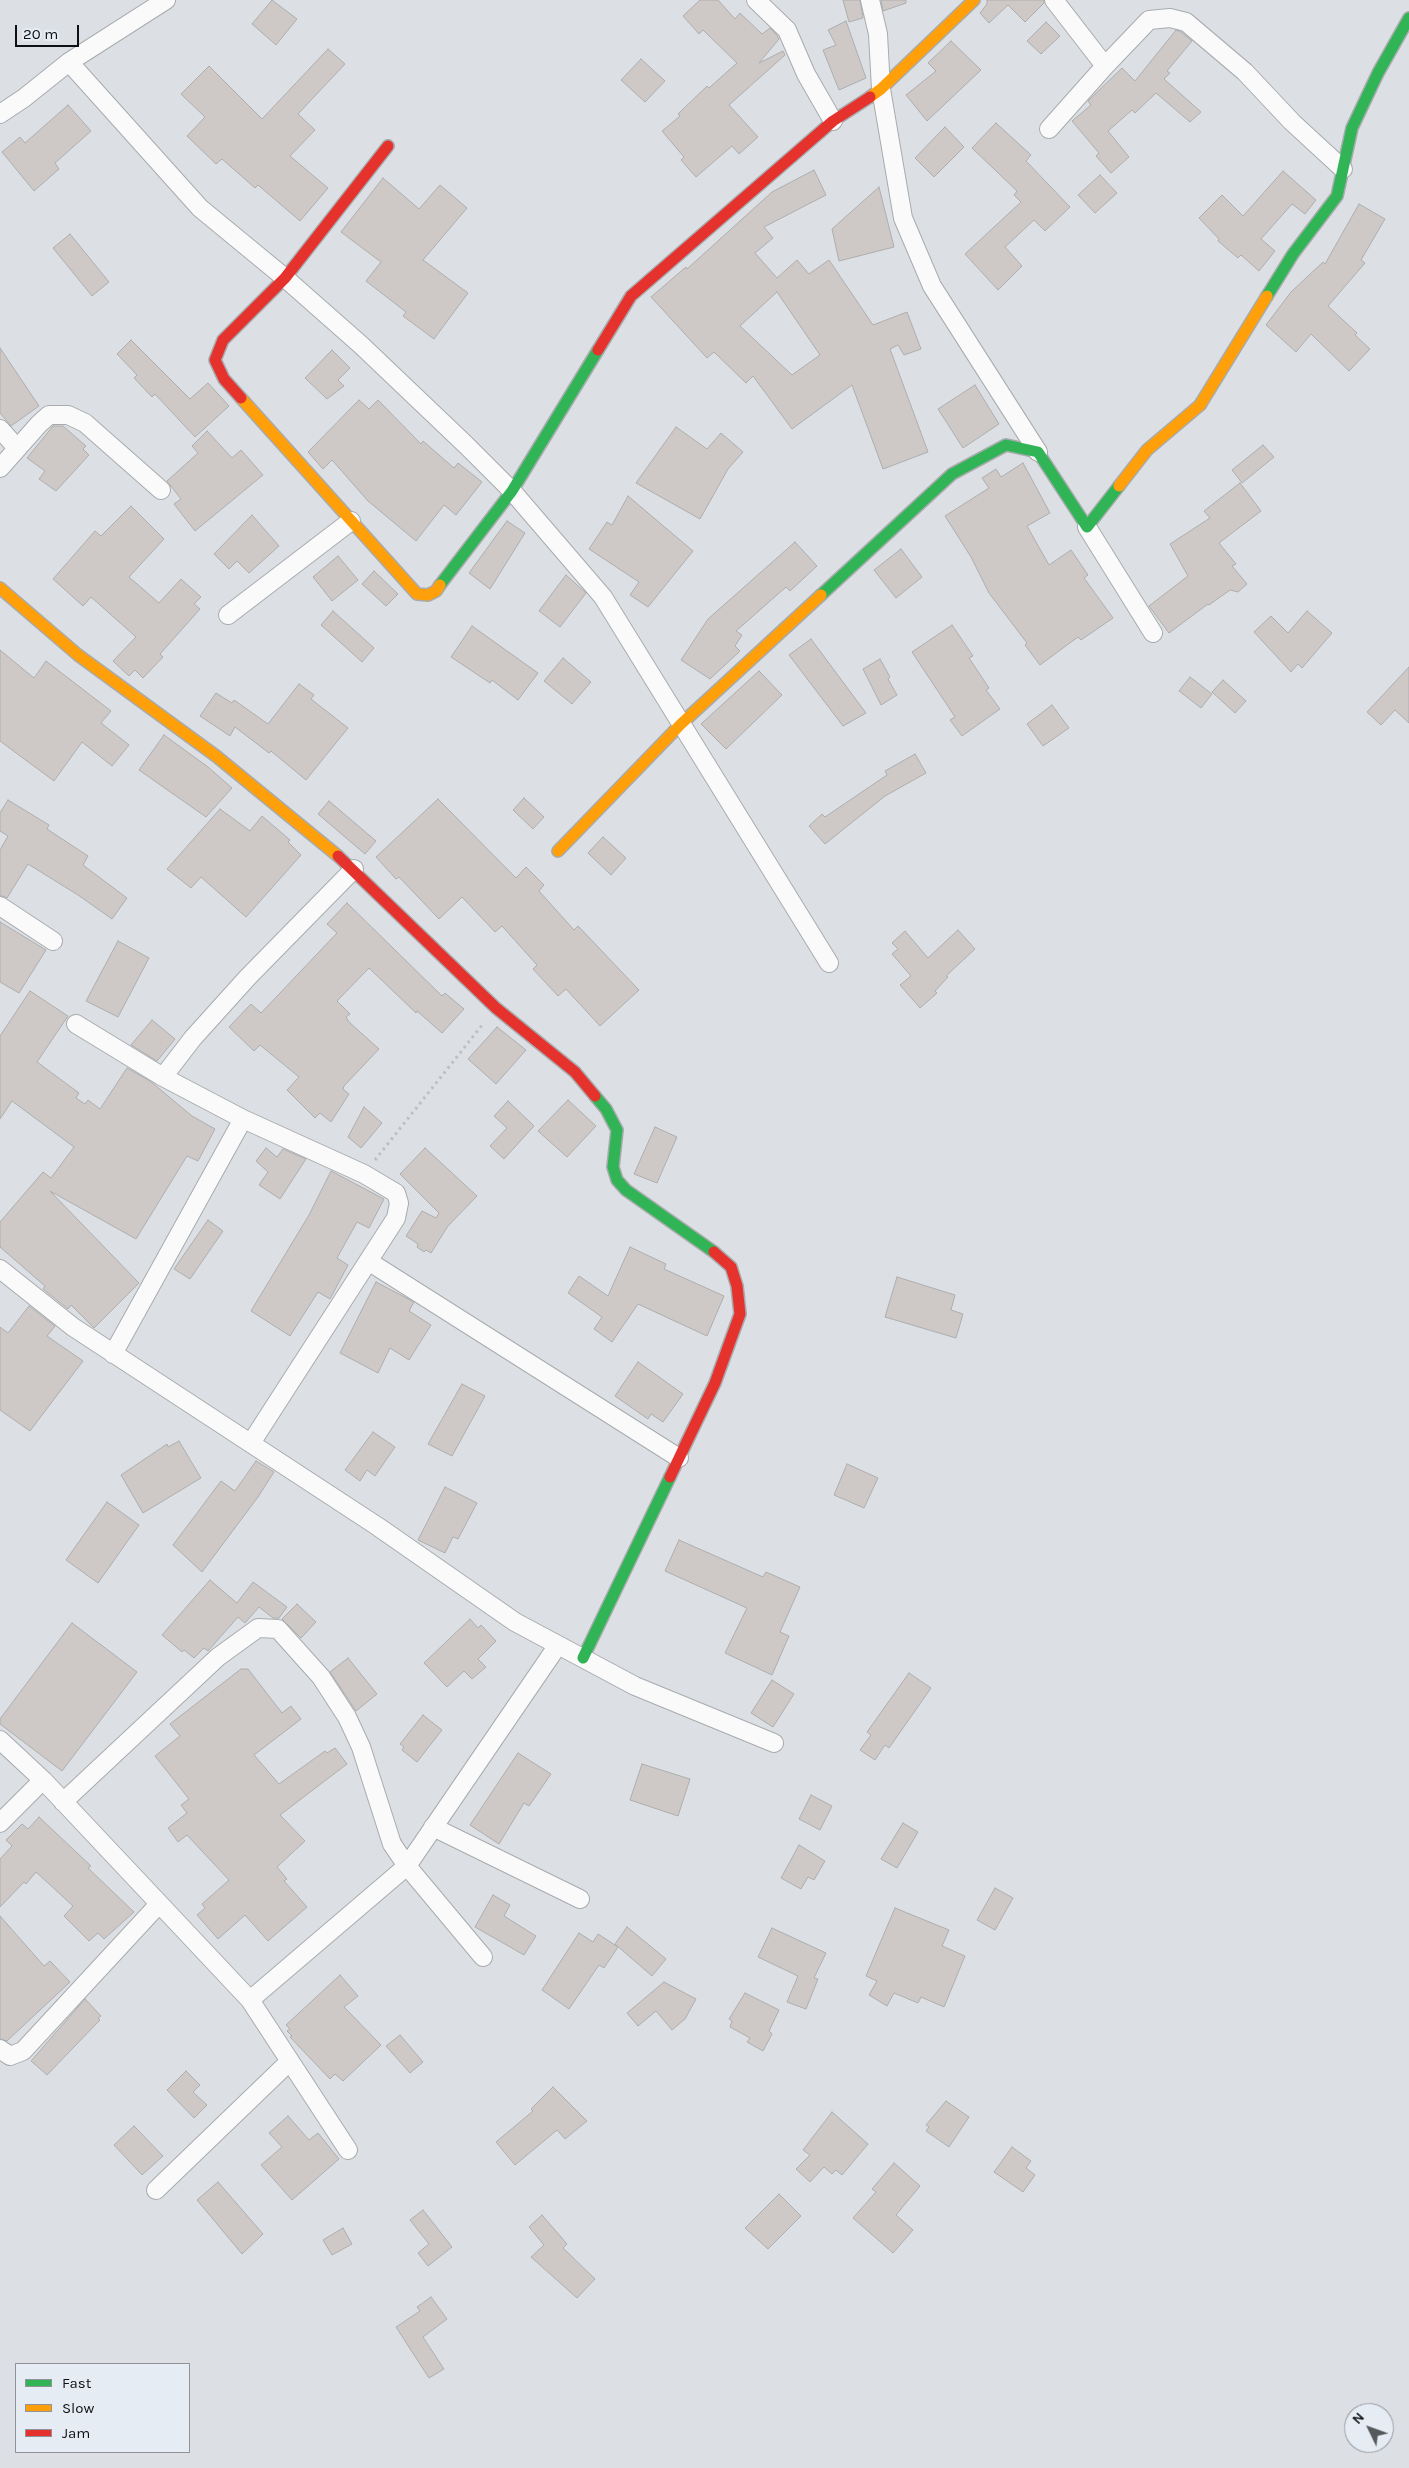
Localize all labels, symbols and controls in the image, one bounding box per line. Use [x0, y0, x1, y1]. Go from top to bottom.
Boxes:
scale bar [18, 15, 81, 47]
text: 20 m [23, 25, 58, 43]
legend [15, 2363, 190, 2453]
text: Fast [62, 2374, 91, 2392]
text: Slow [62, 2399, 94, 2417]
north arrow [1344, 2403, 1394, 2453]
text: N [1349, 2409, 1368, 2428]
text: Jam [62, 2424, 90, 2442]

